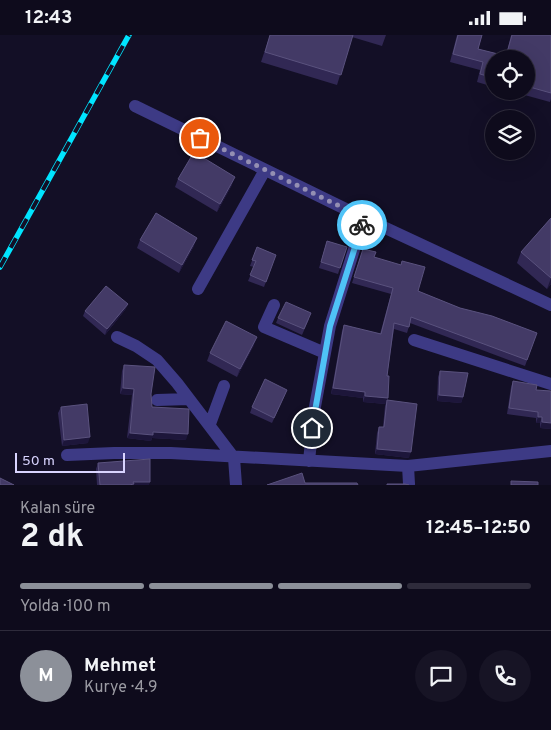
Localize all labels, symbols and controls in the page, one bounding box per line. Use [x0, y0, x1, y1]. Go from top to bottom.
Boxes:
text: 12:43 [25, 6, 72, 30]
map controls [485, 50, 535, 160]
button: locate [485, 50, 535, 100]
button: layers [485, 110, 535, 160]
pin [179, 117, 221, 159]
icon: bag [186, 124, 214, 152]
courier [337, 200, 387, 250]
icon: bike [348, 211, 376, 239]
pin [291, 407, 333, 449]
icon: home [298, 414, 326, 442]
scale bar [15, 450, 125, 473]
text: 50 m [22, 453, 55, 470]
text: Kalan süre [20, 499, 95, 519]
text: 12:45–12:50 [426, 516, 531, 540]
text: 2 dk [20, 518, 84, 558]
text: Yolda · 100 m [20, 597, 110, 617]
button: chat [415, 650, 467, 702]
button: phone [479, 650, 531, 702]
text: Mehmet [84, 654, 156, 678]
text: M [38, 664, 54, 688]
text: Kurye · 4.9 [84, 678, 158, 698]

